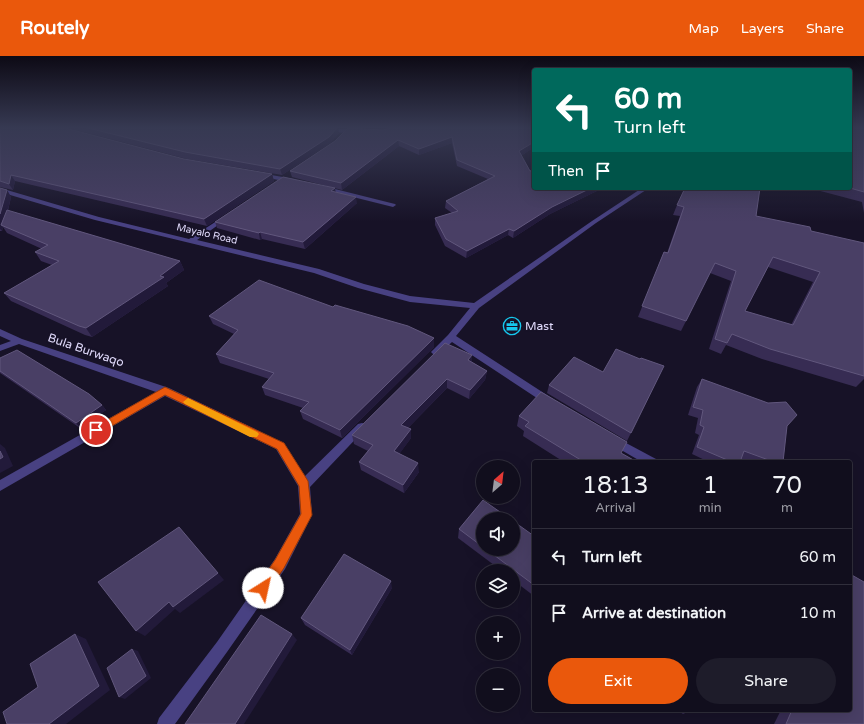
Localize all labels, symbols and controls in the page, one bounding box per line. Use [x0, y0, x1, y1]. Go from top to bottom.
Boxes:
text: Routely [20, 17, 89, 39]
text: Map [689, 20, 719, 37]
text: Layers [741, 20, 784, 37]
text: Share [806, 20, 844, 37]
text: 60 m [614, 82, 682, 116]
icon: left [548, 84, 600, 136]
text: Turn left [614, 116, 686, 138]
icon: arrive [592, 160, 614, 182]
text: Then [548, 162, 584, 180]
street label: Mayalo Road [175, 221, 239, 247]
office icon: Mast [502, 316, 522, 336]
place label: Mast [525, 319, 554, 333]
street label: Bula Burwaqo [46, 330, 126, 370]
pin [79, 413, 113, 447]
icon: arrive [85, 419, 107, 441]
north arrow [476, 460, 520, 504]
map controls [476, 460, 520, 712]
text: 18:13 [582, 471, 649, 500]
text: 1 [703, 471, 718, 500]
text: 70 [772, 471, 802, 500]
text: Arrival [595, 500, 635, 516]
text: min [699, 500, 722, 516]
text: m [781, 500, 793, 516]
button: sound [476, 512, 520, 556]
icon: left [548, 546, 570, 568]
text: Turn left [582, 548, 642, 566]
text: 60 m [799, 548, 836, 566]
button: layers [476, 564, 520, 608]
position arrow [242, 567, 284, 609]
icon: arrive [548, 602, 570, 624]
text: Arrive at destination [582, 604, 726, 622]
text: 10 m [799, 604, 836, 622]
button: + [476, 616, 520, 660]
button: Exit [548, 658, 688, 704]
button: Share [696, 658, 836, 704]
button: − [476, 668, 520, 712]

